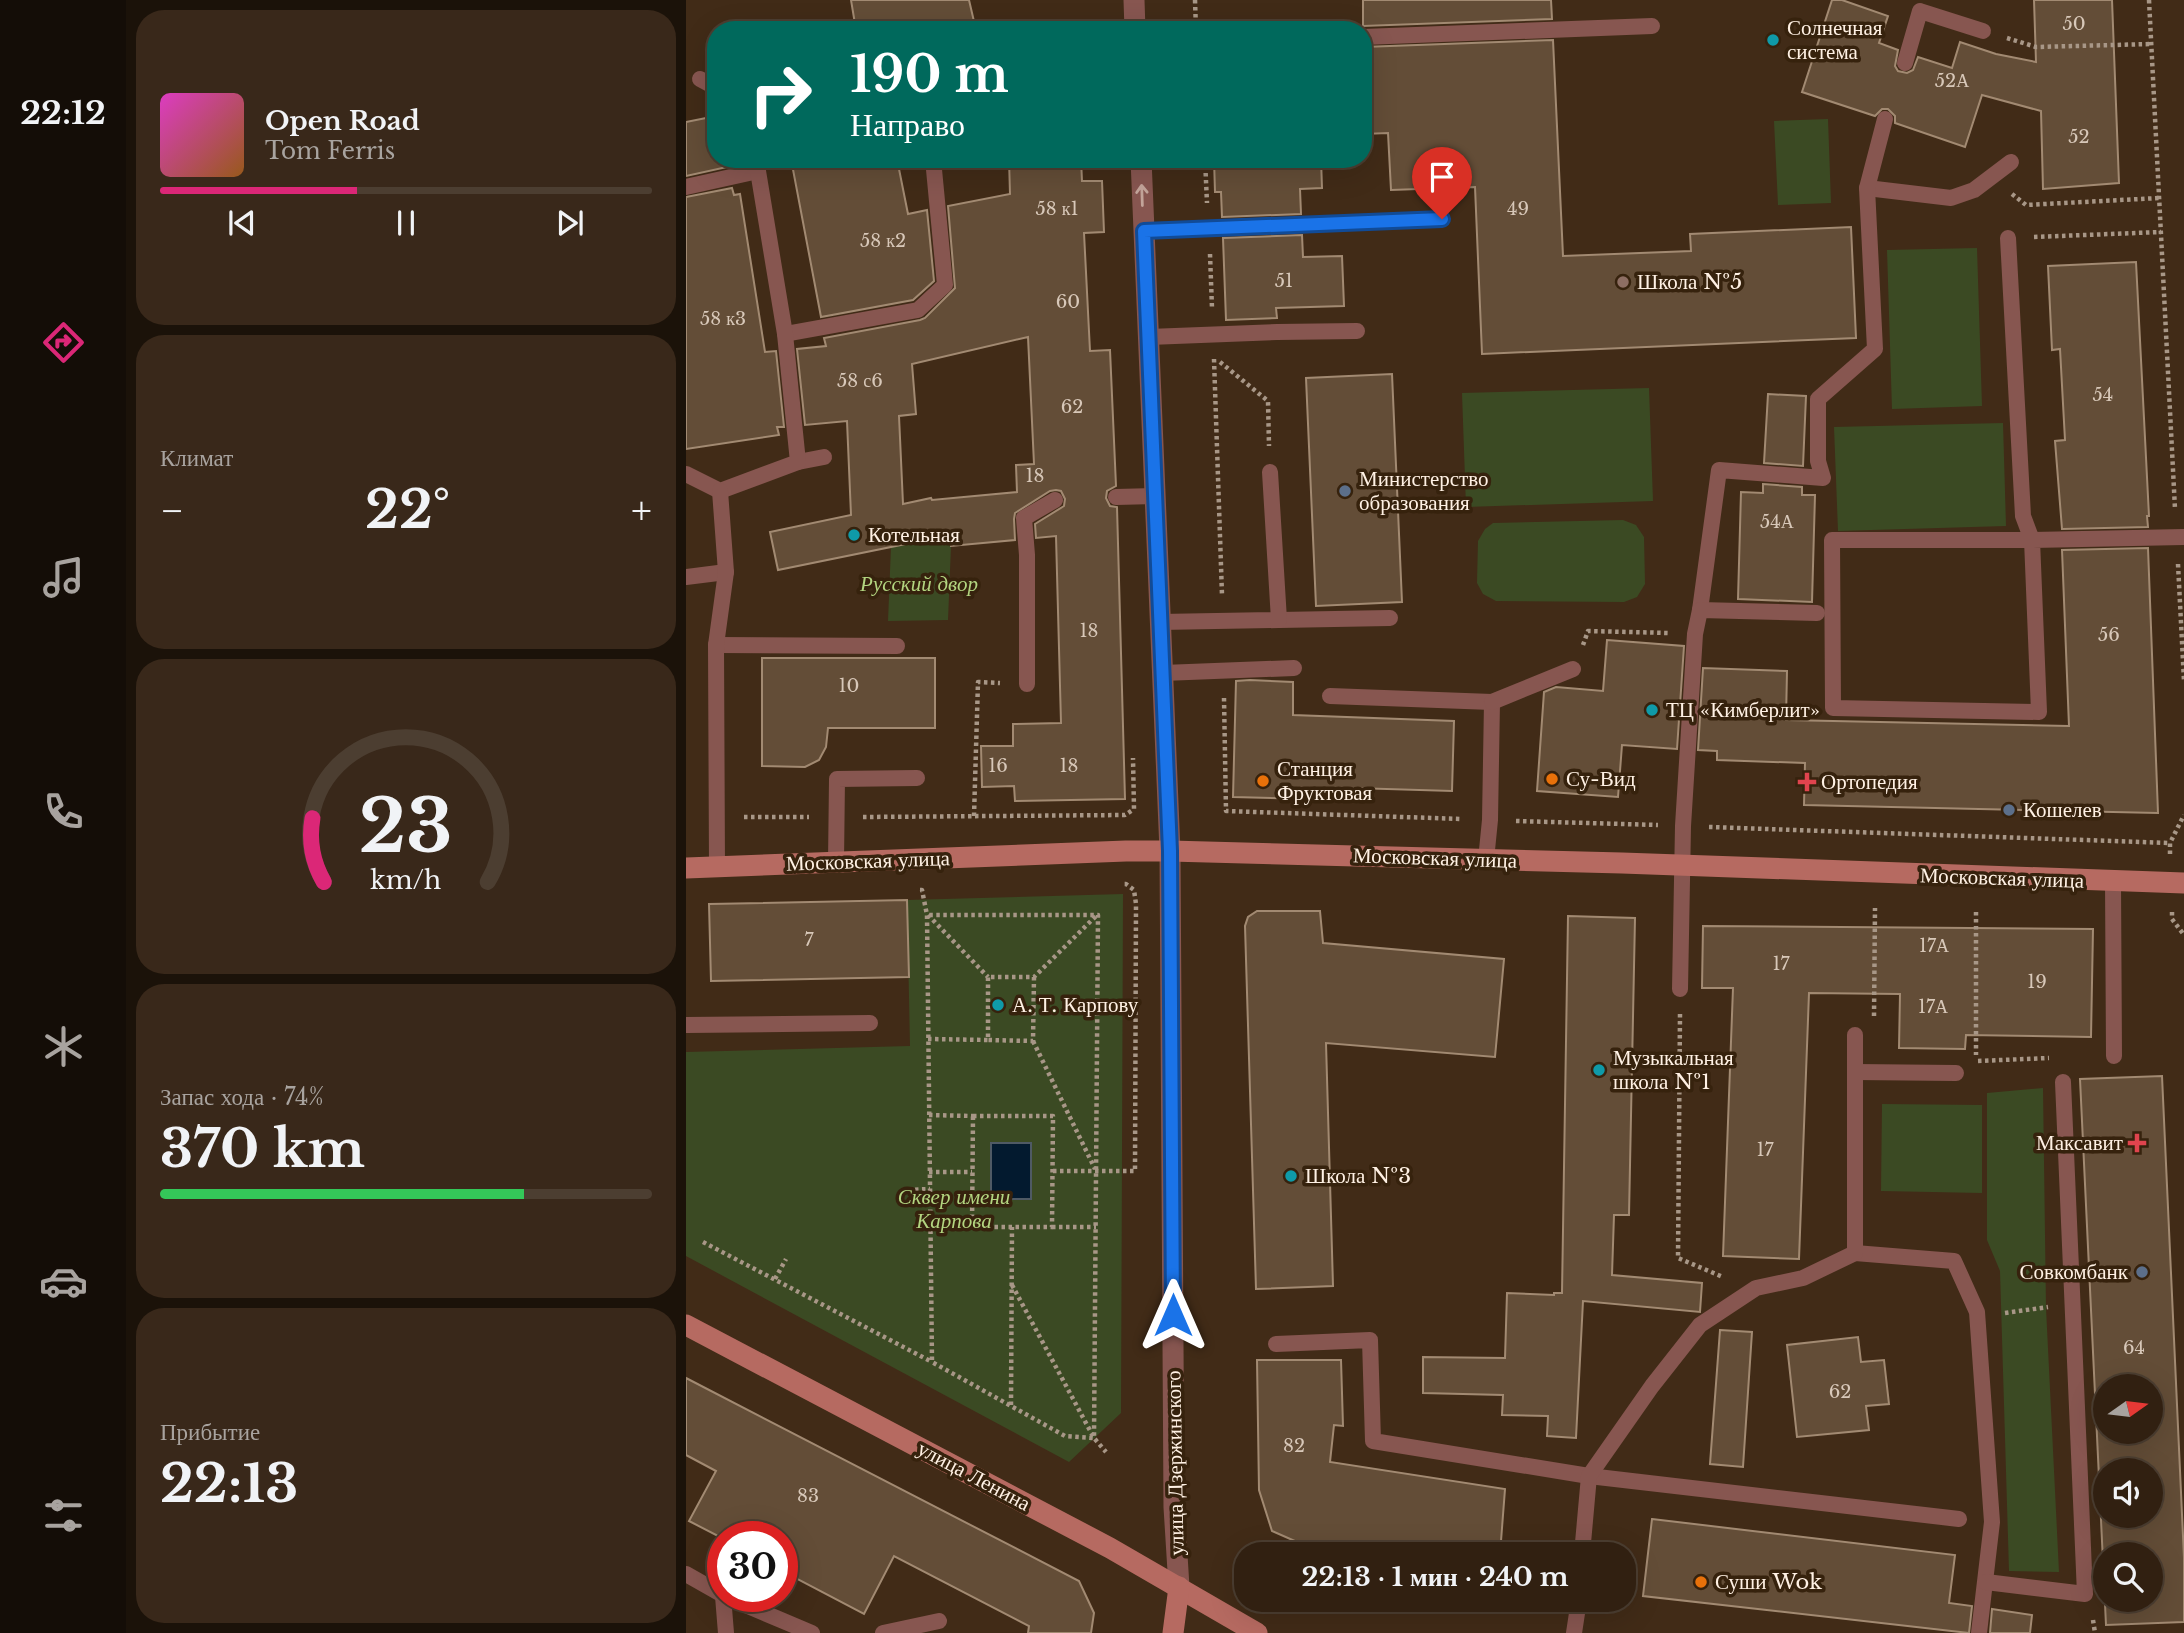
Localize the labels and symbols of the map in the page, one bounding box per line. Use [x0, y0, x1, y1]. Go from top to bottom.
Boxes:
house number: 50 [2062, 13, 2086, 35]
place label: Солнечная система [1787, 15, 1883, 65]
marker: Солнечная система [1765, 32, 1781, 48]
house number: 52А [1935, 70, 1969, 92]
house number: 52 [2068, 126, 2090, 148]
pin [1412, 147, 1472, 219]
one-way arrow [1136, 184, 1149, 207]
house number: 58 к1 [1035, 198, 1079, 220]
house number: 49 [1507, 198, 1529, 220]
house number: 58 к2 [860, 230, 906, 252]
place label: Школа №5 [1637, 269, 1742, 295]
house number: 51 [1275, 270, 1293, 292]
marker: Школа №5 [1615, 274, 1631, 290]
house number: 60 [1056, 291, 1080, 313]
house number: 58 к3 [700, 308, 746, 330]
house number: 58 с6 [837, 370, 883, 392]
house number: 54 [2093, 384, 2113, 406]
house number: 62 [1061, 396, 1083, 418]
house number: 18 [1026, 465, 1044, 487]
place label: Министерство образования [1359, 466, 1488, 516]
marker: Министерство образования [1337, 483, 1353, 499]
house number: 54А [1760, 511, 1794, 533]
place label: Котельная [868, 522, 960, 548]
marker: Котельная [846, 527, 862, 543]
park label: Русский двор [859, 571, 978, 597]
house number: 18 [1080, 620, 1098, 642]
house number: 56 [2098, 624, 2120, 646]
house number: 10 [839, 675, 859, 697]
place label: ТЦ «Кимберлит» [1666, 697, 1820, 723]
marker: ТЦ «Кимберлит» [1644, 702, 1660, 718]
house number: 16 [988, 755, 1008, 777]
house number: 18 [1060, 755, 1078, 777]
place label: Станция Фруктовая [1277, 756, 1373, 806]
place label: Су-Вид [1566, 766, 1636, 792]
place label: Ортопедия [1821, 769, 1918, 795]
marker: Су-Вид [1544, 771, 1560, 787]
marker: Станция Фруктовая [1255, 773, 1271, 789]
marker: Ортопедия [1799, 774, 1815, 790]
place label: Кошелев [2023, 797, 2102, 823]
marker: Кошелев [2001, 802, 2017, 818]
street label: Московская улица [1353, 842, 1518, 874]
street label: Московская улица [786, 845, 951, 877]
street label: Московская улица [1920, 862, 2085, 894]
house number: 7 [804, 929, 814, 951]
house number: 17А [1919, 935, 1949, 957]
house number: 17 [1772, 953, 1790, 975]
house number: 19 [2027, 971, 2047, 993]
place label: А. Т. Карпову [1012, 992, 1139, 1018]
house number: 17А [1918, 996, 1948, 1018]
marker: А. Т. Карпову [990, 997, 1006, 1013]
place label: Музыкальная школа №1 [1613, 1045, 1734, 1095]
marker: Музыкальная школа №1 [1591, 1062, 1607, 1078]
place label: Максавит [2036, 1130, 2123, 1156]
marker: Максавит [2129, 1135, 2145, 1151]
house number: 17 [1756, 1139, 1774, 1161]
place label: Школа №3 [1305, 1163, 1411, 1189]
marker: Школа №3 [1283, 1168, 1299, 1184]
park label: Сквер имени Карпова [898, 1184, 1010, 1234]
place label: Совкомбанк [2020, 1259, 2129, 1285]
marker: Совкомбанк [2134, 1264, 2150, 1280]
position arrow [1136, 1278, 1210, 1352]
house number: 64 [2123, 1337, 2145, 1359]
street label: улица Дзержинского [1160, 1370, 1190, 1556]
north arrow [2093, 1374, 2163, 1444]
house number: 62 [1829, 1381, 1851, 1403]
street label: улица Ленина [913, 1435, 1036, 1517]
house number: 82 [1283, 1435, 1305, 1457]
house number: 83 [797, 1485, 819, 1507]
speed limit sign: 30 [707, 1521, 798, 1612]
place label: Суши Wok [1715, 1569, 1822, 1595]
marker: Суши Wok [1693, 1574, 1709, 1590]

